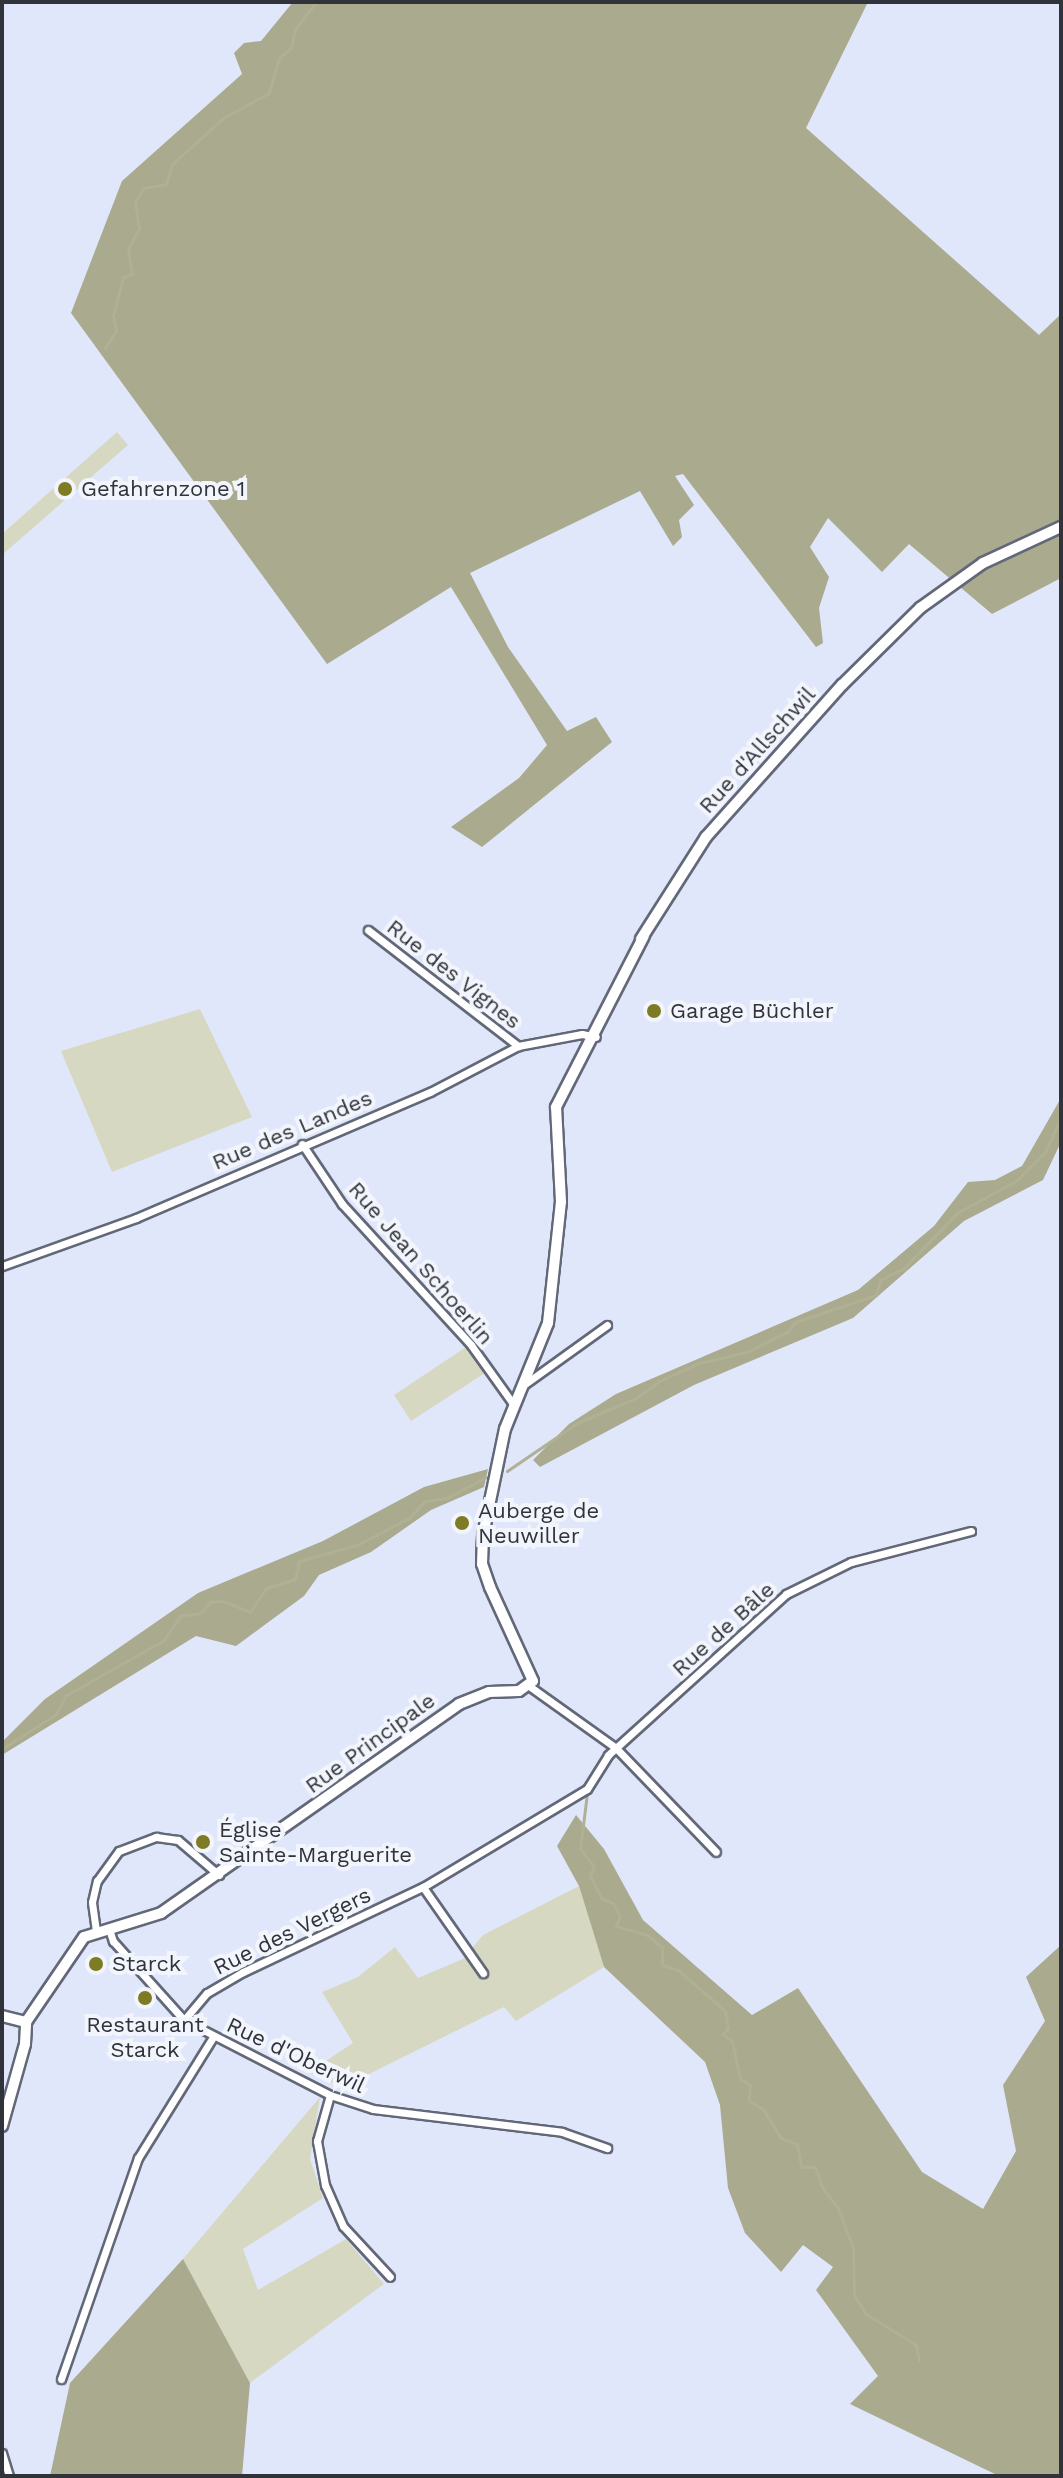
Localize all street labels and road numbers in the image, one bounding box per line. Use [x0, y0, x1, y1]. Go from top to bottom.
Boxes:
street label: Rue d'Allschwil [693, 681, 821, 819]
street label: Rue des Vignes [381, 913, 527, 1035]
street label: Rue des Landes [208, 1084, 376, 1176]
street label: Rue Jean Schoerlin [343, 1176, 499, 1350]
street label: Rue de Bâle [666, 1576, 780, 1682]
street label: Rue Principale [300, 1687, 440, 1799]
street label: Rue des Vergers [209, 1881, 375, 1981]
street label: Rue d'Oberwil [223, 2011, 369, 2099]

